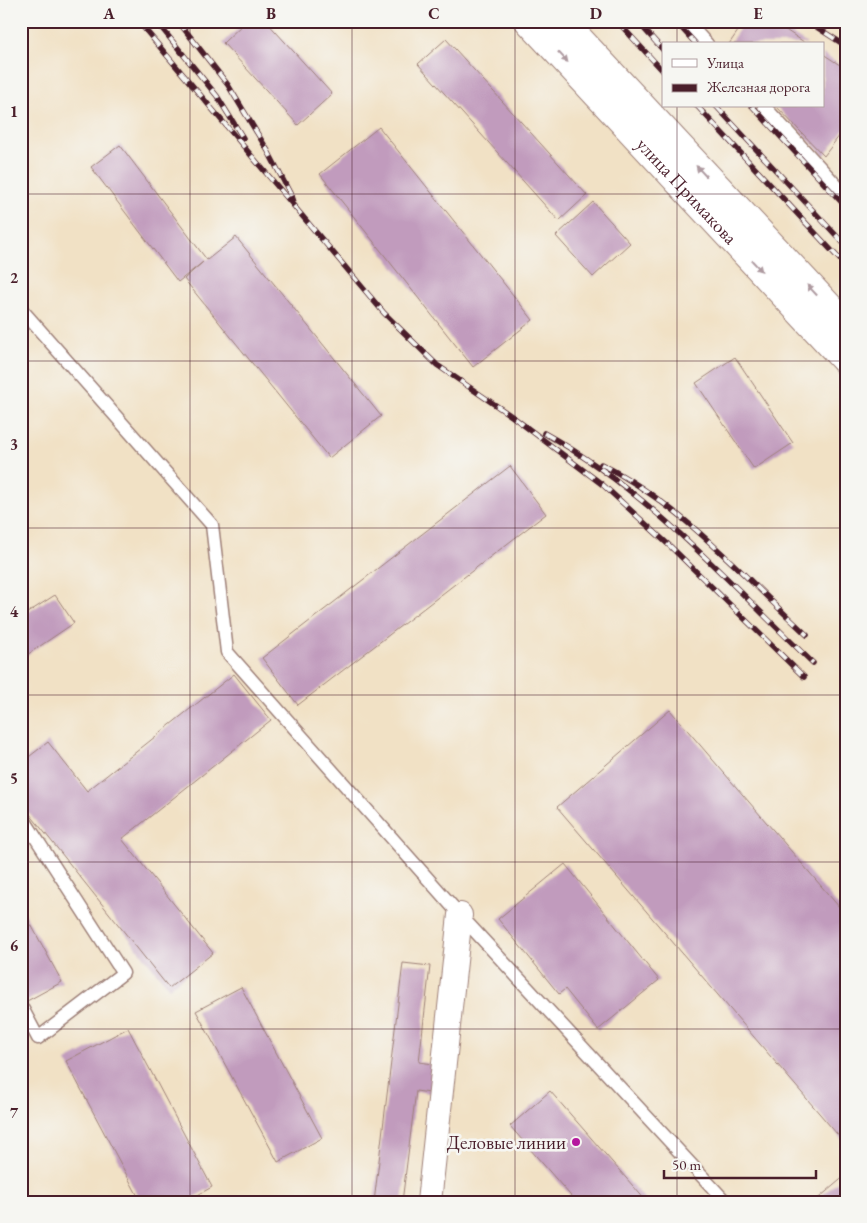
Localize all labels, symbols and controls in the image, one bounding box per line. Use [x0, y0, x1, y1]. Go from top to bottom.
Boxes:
text: A [102, 3, 115, 24]
text: B [266, 3, 276, 24]
text: C [428, 3, 440, 24]
text: D [590, 3, 602, 24]
text: E [753, 3, 763, 24]
legend [662, 42, 824, 108]
one-way arrow [557, 51, 569, 63]
text: Улица [706, 53, 744, 72]
text: Железная дорога [706, 77, 810, 96]
text: 1 [10, 101, 18, 122]
street label: улица Примакова [631, 132, 743, 250]
one-way arrow [695, 165, 707, 177]
one-way arrow [751, 259, 763, 271]
text: 2 [10, 267, 19, 288]
one-way arrow [806, 284, 818, 296]
text: 3 [10, 434, 18, 455]
text: 4 [10, 601, 19, 622]
text: 5 [10, 768, 18, 789]
text: 6 [10, 935, 19, 956]
text: 7 [10, 1102, 19, 1123]
place label: Деловые линии [447, 1130, 566, 1155]
marker: Деловые линии [570, 1136, 582, 1148]
scale bar [664, 1148, 817, 1180]
text: 50 m [672, 1155, 701, 1174]

